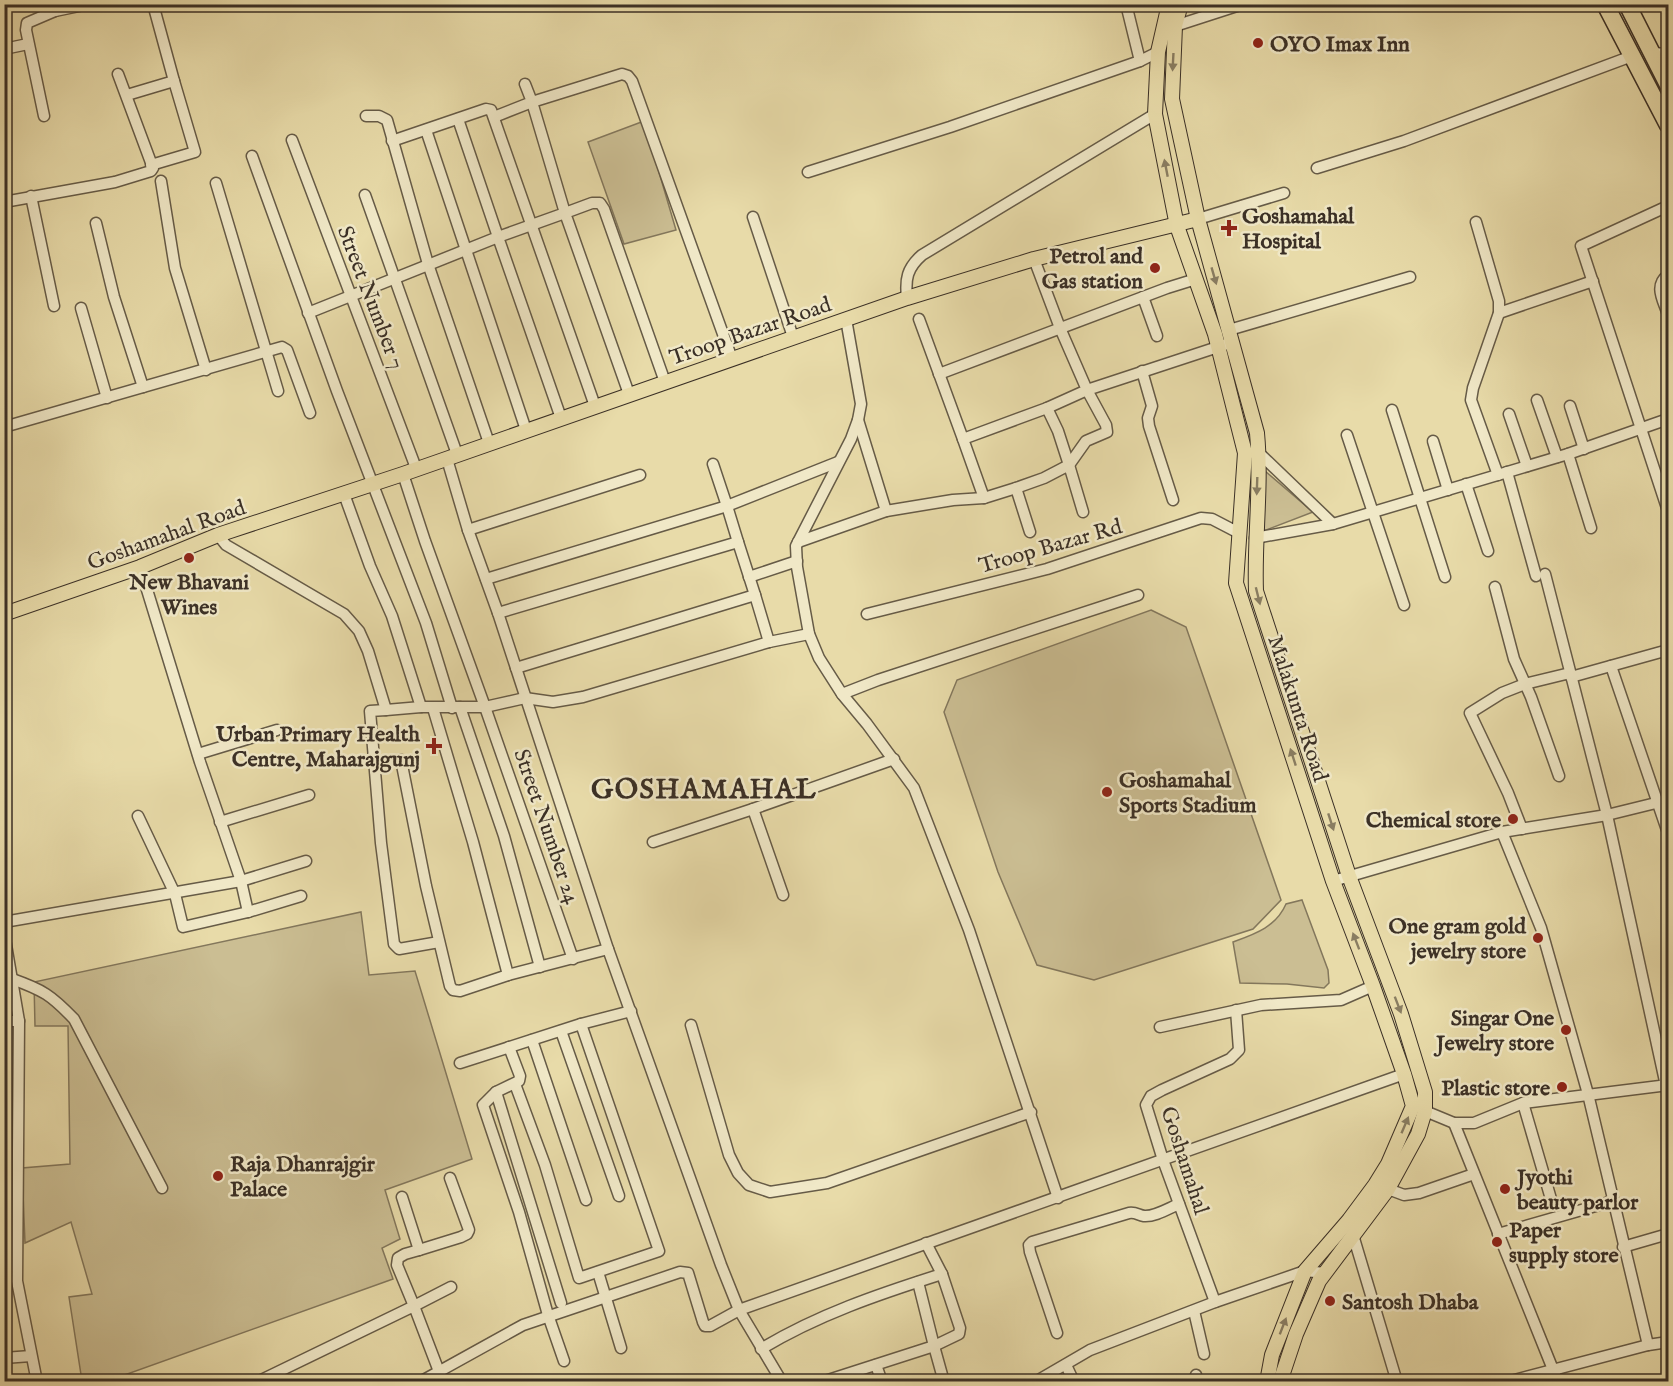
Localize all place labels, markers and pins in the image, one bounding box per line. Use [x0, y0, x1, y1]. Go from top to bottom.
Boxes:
place label: OYO Imax Inn [1270, 31, 1410, 59]
marker: OYO Imax Inn [1251, 36, 1265, 50]
place label: Goshamahal Hospital [1242, 203, 1355, 256]
marker: Goshamahal Hospital [1220, 219, 1238, 237]
place label: Petrol and Gas station [1042, 243, 1144, 296]
marker: Petrol and Gas station [1148, 261, 1162, 275]
marker: New Bhavani Wines [182, 551, 196, 565]
place label: New Bhavani Wines [128, 569, 249, 622]
place label: Urban Primary Health Centre, Maharajgunj [215, 721, 420, 774]
marker: Urban Primary Health Centre, Maharajgunj [425, 737, 443, 755]
place label: Goshamahal Sports Stadium [1119, 767, 1256, 820]
marker: Goshamahal Sports Stadium [1100, 785, 1114, 799]
place label: Chemical store [1366, 807, 1501, 835]
marker: Chemical store [1506, 812, 1520, 826]
place label: One gram gold jewelry store [1389, 913, 1527, 966]
marker: One gram gold jewelry store [1531, 931, 1545, 945]
place label: Singar One Jewelry store [1433, 1005, 1554, 1058]
marker: Singar One Jewelry store [1559, 1023, 1573, 1037]
place label: Plastic store [1441, 1075, 1550, 1103]
marker: Plastic store [1555, 1080, 1569, 1094]
place label: Raja Dhanrajgir Palace [230, 1151, 376, 1204]
place label: Jyothi beauty parlor [1514, 1164, 1639, 1217]
marker: Raja Dhanrajgir Palace [211, 1169, 225, 1183]
marker: Jyothi beauty parlor [1498, 1182, 1512, 1196]
place label: Paper supply store [1509, 1217, 1618, 1270]
marker: Paper supply store [1490, 1235, 1504, 1249]
place label: Santosh Dhaba [1342, 1289, 1479, 1317]
marker: Santosh Dhaba [1323, 1294, 1337, 1308]

